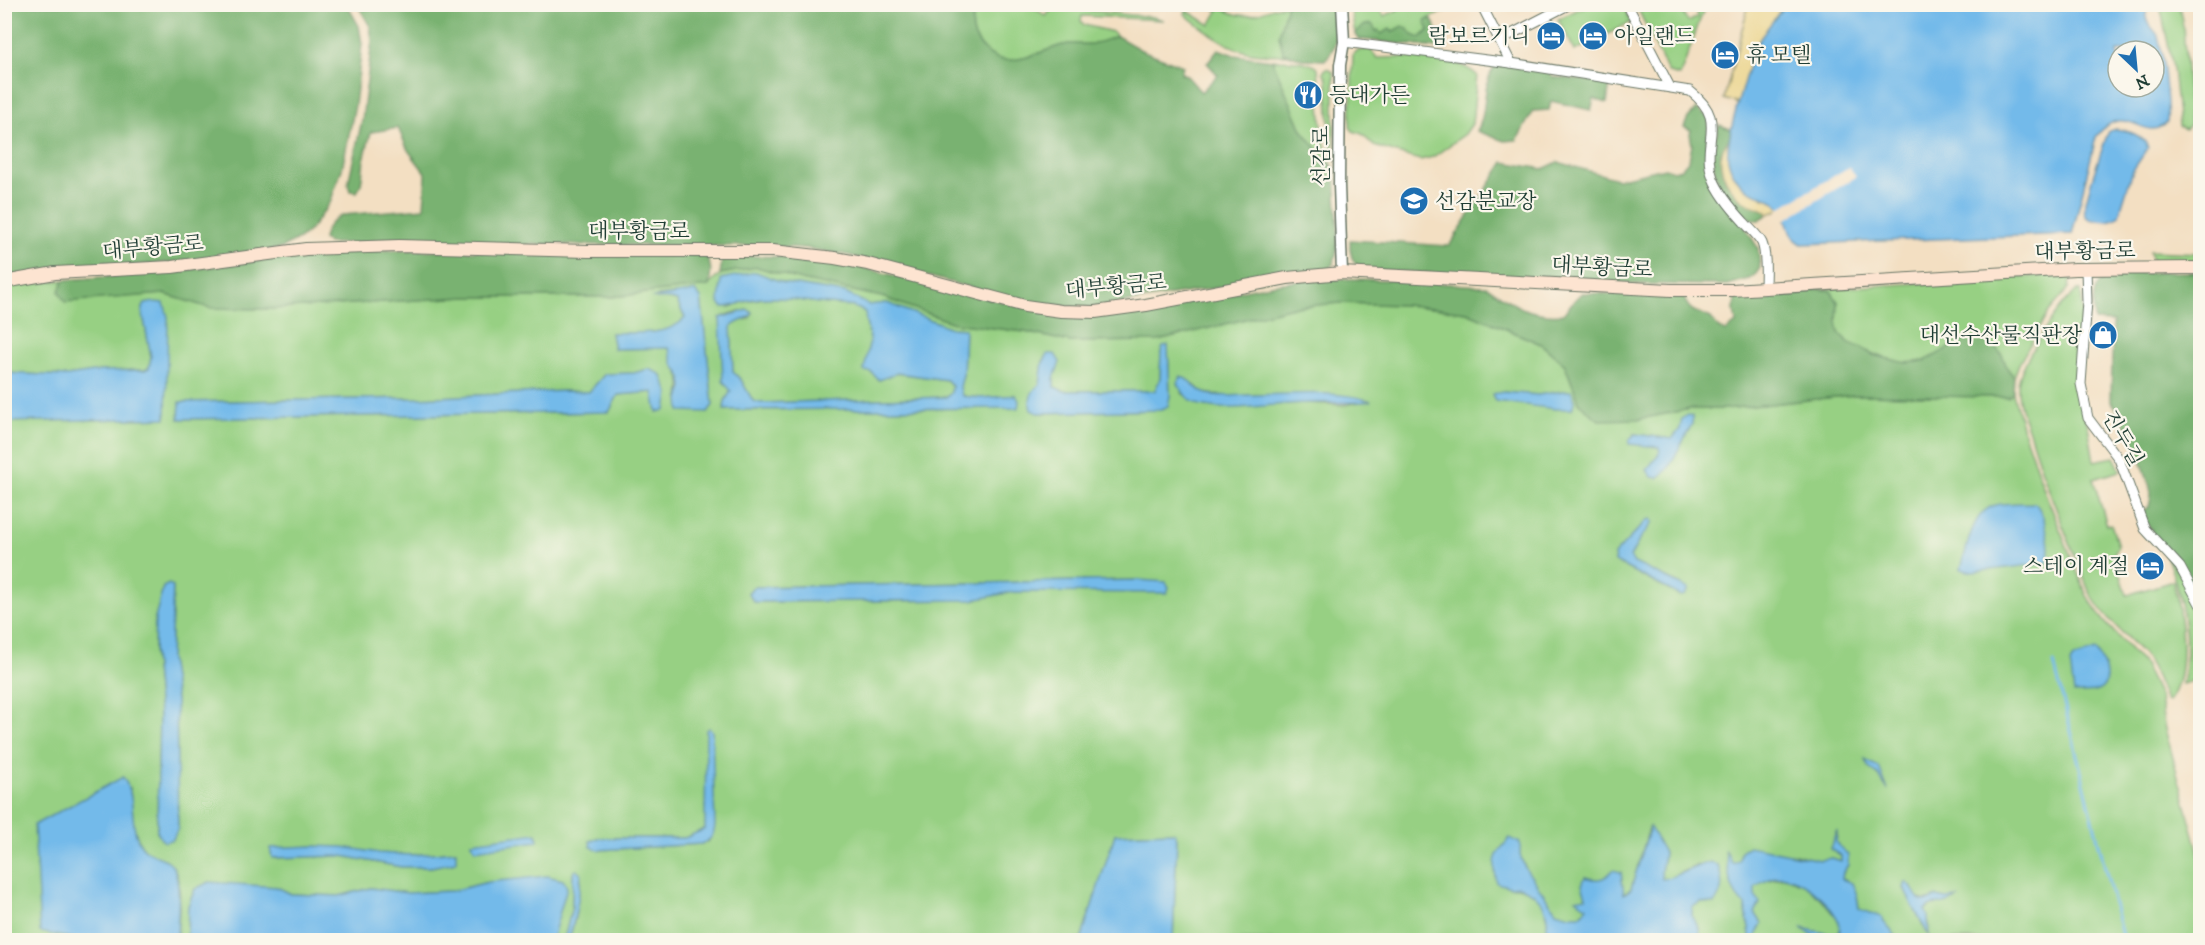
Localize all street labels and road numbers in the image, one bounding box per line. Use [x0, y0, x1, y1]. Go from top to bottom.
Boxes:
street label: 선감로 [1309, 126, 1335, 186]
street label: 대부황금로 [588, 219, 690, 245]
street label: 대부황금로 [101, 231, 205, 265]
street label: 대부황금로 [2034, 238, 2136, 266]
street label: 대부황금로 [1551, 252, 1653, 284]
street label: 대부황금로 [1064, 270, 1168, 304]
street label: 진두길 [2096, 406, 2149, 471]

